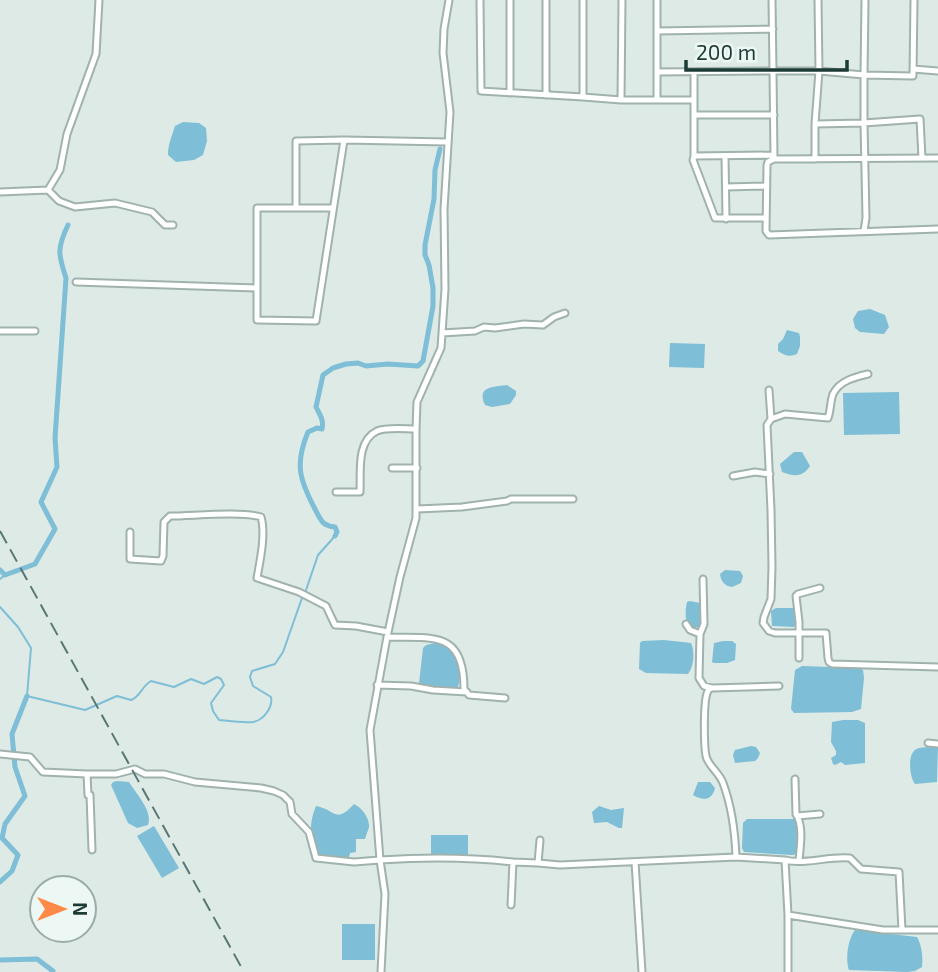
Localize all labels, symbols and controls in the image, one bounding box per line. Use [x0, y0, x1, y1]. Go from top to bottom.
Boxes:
scale bar [686, 28, 847, 72]
text: 200 m [696, 39, 756, 64]
north arrow [28, 874, 98, 944]
text: N [69, 902, 92, 916]

